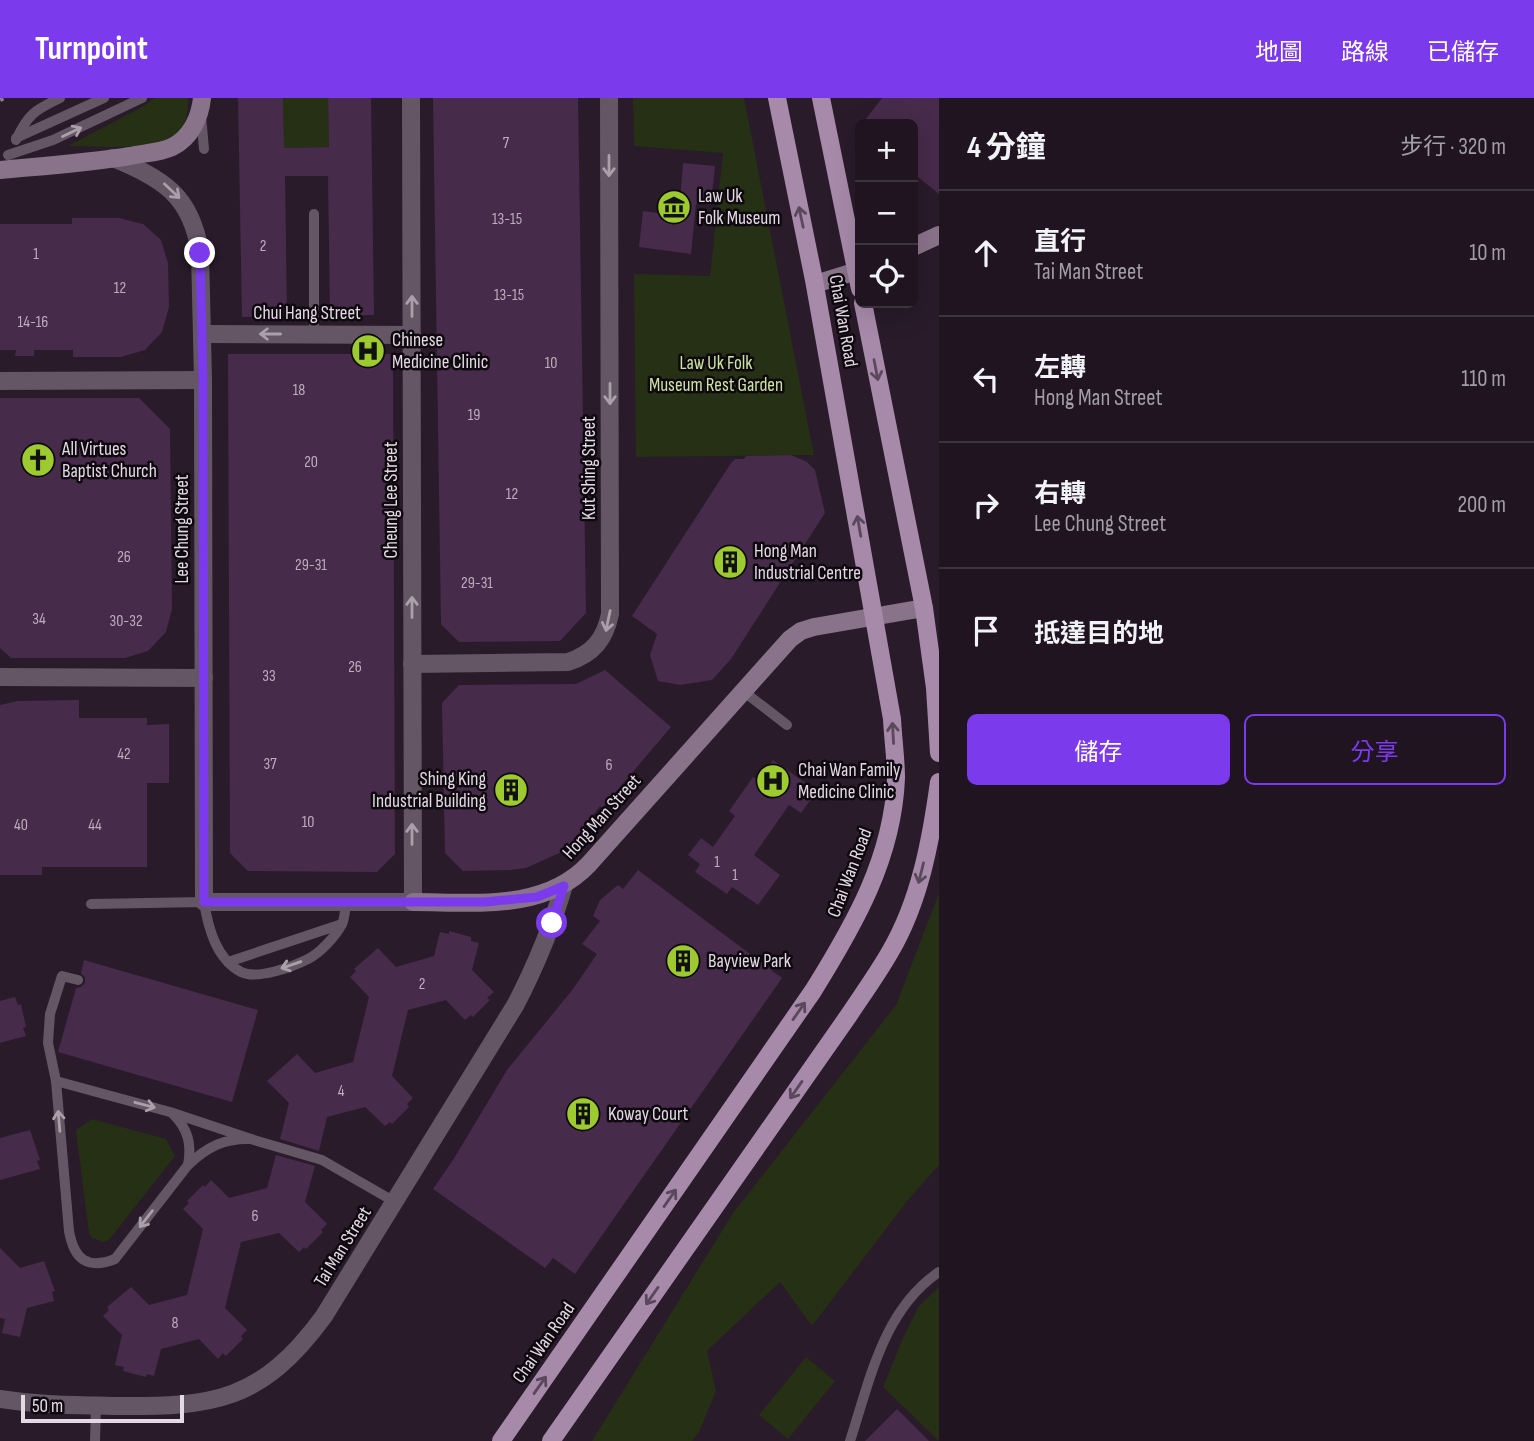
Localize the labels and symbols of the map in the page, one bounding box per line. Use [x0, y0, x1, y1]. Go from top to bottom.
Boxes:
one-way arrow [61, 125, 82, 138]
house number: 7 [503, 134, 510, 153]
one-way arrow [602, 154, 616, 177]
one-way arrow [163, 183, 180, 200]
place label: Law Uk Folk Museum [698, 185, 780, 230]
museum icon: Law Uk Folk Museum [655, 188, 693, 226]
one-way arrow [794, 206, 808, 229]
house number: 13-15 [492, 210, 522, 229]
route end [184, 237, 215, 268]
house number: 2 [260, 237, 266, 256]
house number: 1 [33, 245, 39, 264]
street label: Chai Wan Road [824, 273, 862, 369]
house number: 12 [114, 279, 126, 298]
house number: 13-15 [494, 286, 524, 305]
one-way arrow [405, 294, 418, 317]
street label: Chui Hang Street [253, 302, 361, 325]
house number: 14-16 [18, 313, 48, 332]
one-way arrow [259, 327, 282, 341]
place label: Chinese Medicine Clinic [392, 329, 488, 374]
hospital icon: Chinese Medicine Clinic [349, 332, 387, 370]
park label: Law Uk Folk Museum Rest Garden [649, 352, 783, 397]
house number: 10 [545, 354, 557, 373]
one-way arrow [870, 358, 884, 381]
house number: 18 [293, 381, 305, 400]
one-way arrow [603, 382, 617, 405]
house number: 19 [468, 406, 480, 425]
street label: Kut Shing Street [578, 416, 601, 520]
place label: All Virtues Baptist Church [61, 438, 157, 483]
church icon: All Virtues Baptist Church [19, 441, 57, 479]
street label: Cheung Lee Street [380, 441, 403, 558]
house number: 20 [304, 453, 318, 472]
street label: Lee Chung Street [171, 474, 194, 584]
house number: 12 [506, 485, 518, 504]
one-way arrow [852, 515, 865, 538]
place label: Hong Man Industrial Centre [754, 540, 861, 585]
building icon: Hong Man Industrial Centre [711, 543, 749, 581]
house number: 26 [117, 548, 131, 567]
house number: 29-31 [295, 556, 327, 575]
house number: 29-31 [461, 574, 493, 593]
one-way arrow [405, 595, 419, 618]
one-way arrow [600, 609, 614, 632]
house number: 34 [32, 610, 46, 629]
house number: 30-32 [109, 612, 143, 631]
house number: 26 [348, 658, 362, 677]
house number: 33 [262, 667, 276, 686]
one-way arrow [886, 723, 899, 745]
house number: 42 [117, 745, 131, 764]
house number: 37 [263, 755, 277, 774]
house number: 6 [605, 756, 613, 775]
place label: Chai Wan Family Medicine Clinic [798, 759, 901, 804]
hospital icon: Chai Wan Family Medicine Clinic [754, 762, 792, 800]
place label: Shing King Industrial Building [372, 768, 486, 813]
street label: Hong Man Street [558, 770, 646, 864]
building icon: Shing King Industrial Building [492, 771, 530, 809]
house number: 10 [302, 813, 314, 832]
house number: 40 [14, 816, 28, 835]
house number: 44 [88, 816, 102, 835]
one-way arrow [405, 823, 419, 846]
street label: Chai Wan Road [823, 825, 877, 921]
house number: 1 [714, 853, 720, 872]
one-way arrow [914, 861, 927, 884]
house number: 1 [732, 866, 738, 885]
route start [536, 907, 567, 938]
building icon: Bayview Park [664, 942, 702, 980]
place label: Bayview Park [708, 950, 792, 973]
one-way arrow [280, 960, 302, 972]
house number: 2 [419, 975, 425, 994]
one-way arrow [792, 1002, 806, 1021]
one-way arrow [789, 1080, 803, 1099]
house number: 4 [338, 1082, 345, 1101]
building icon: Koway Court [564, 1095, 602, 1133]
one-way arrow [133, 1099, 156, 1112]
place label: Koway Court [608, 1103, 689, 1126]
one-way arrow [52, 1111, 65, 1133]
one-way arrow [663, 1189, 677, 1209]
street label: Tai Man Street [309, 1203, 377, 1291]
house number: 6 [251, 1207, 259, 1226]
one-way arrow [139, 1209, 154, 1227]
one-way arrow [645, 1286, 659, 1305]
street label: Chai Wan Road [508, 1298, 580, 1388]
house number: 8 [171, 1314, 179, 1333]
one-way arrow [533, 1376, 547, 1395]
scale bar [21, 1392, 184, 1424]

